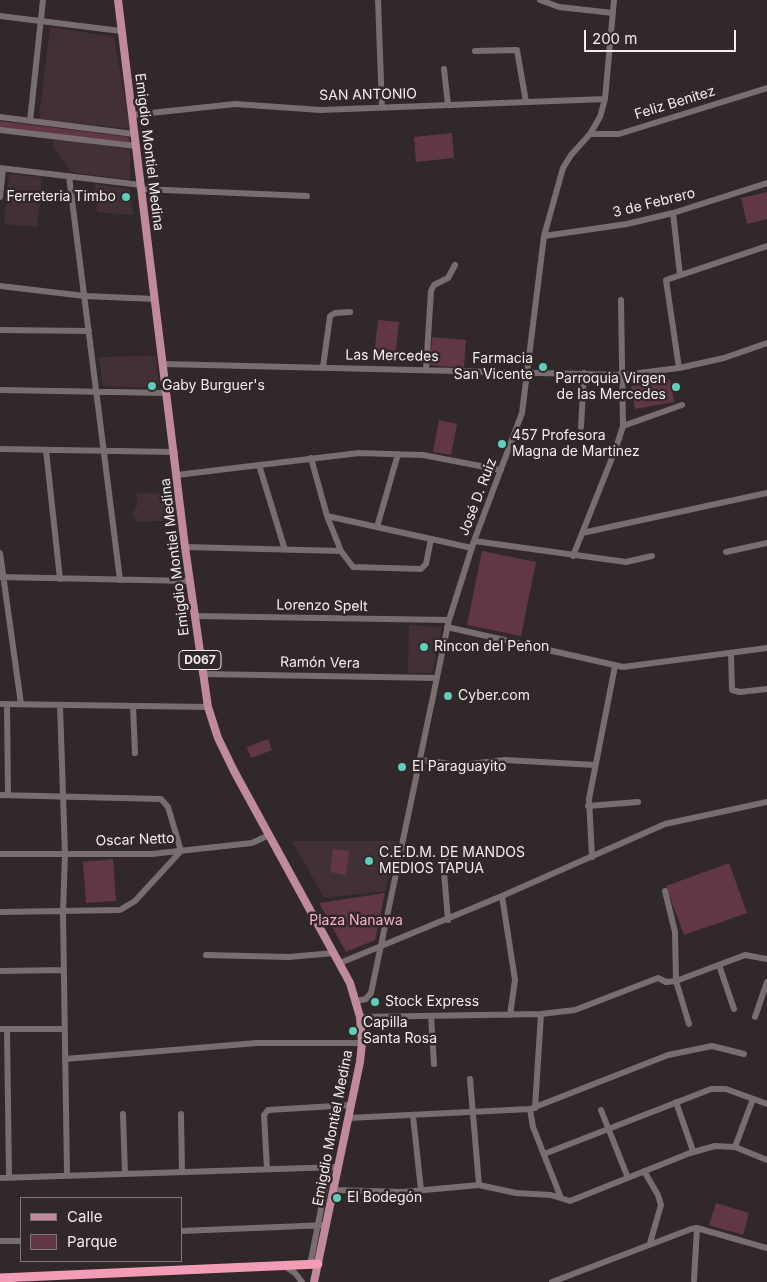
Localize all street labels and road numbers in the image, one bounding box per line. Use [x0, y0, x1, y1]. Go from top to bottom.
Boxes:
street label: Emigdio Montiel Medina [131, 72, 167, 232]
street label: Feliz Benitez [633, 83, 717, 123]
street label: SAN ANTONIO [319, 86, 417, 104]
street label: 3 de Febrero [611, 185, 697, 221]
street label: Las Mercedes [345, 347, 439, 365]
street label: José D. Ruiz [456, 456, 500, 538]
street label: Emigdio Montiel Medina [157, 477, 193, 637]
street label: Lorenzo Spelt [276, 597, 368, 615]
road number: D067 [179, 650, 221, 670]
street label: Ramón Vera [280, 654, 360, 672]
street label: Oscar Netto [95, 830, 175, 850]
street label: Emigdio Montiel Medina [310, 1049, 356, 1207]

